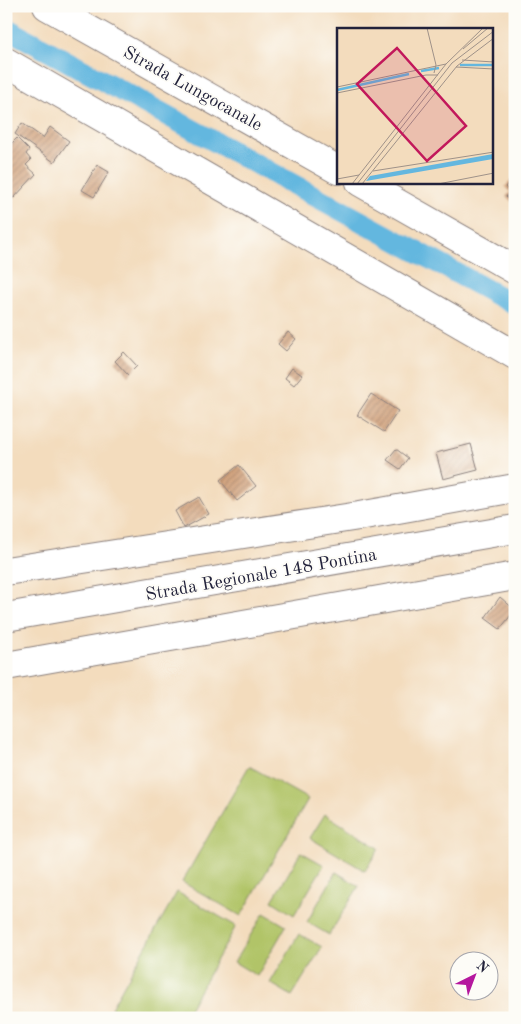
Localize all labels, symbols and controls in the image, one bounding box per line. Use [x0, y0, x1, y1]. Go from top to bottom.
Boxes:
inset map [337, 28, 494, 184]
street label: Strada Lungocanale [120, 43, 265, 134]
street label: Strada Regionale 148 Pontina [144, 546, 378, 604]
north arrow [448, 952, 498, 1002]
text: N [473, 958, 491, 976]

